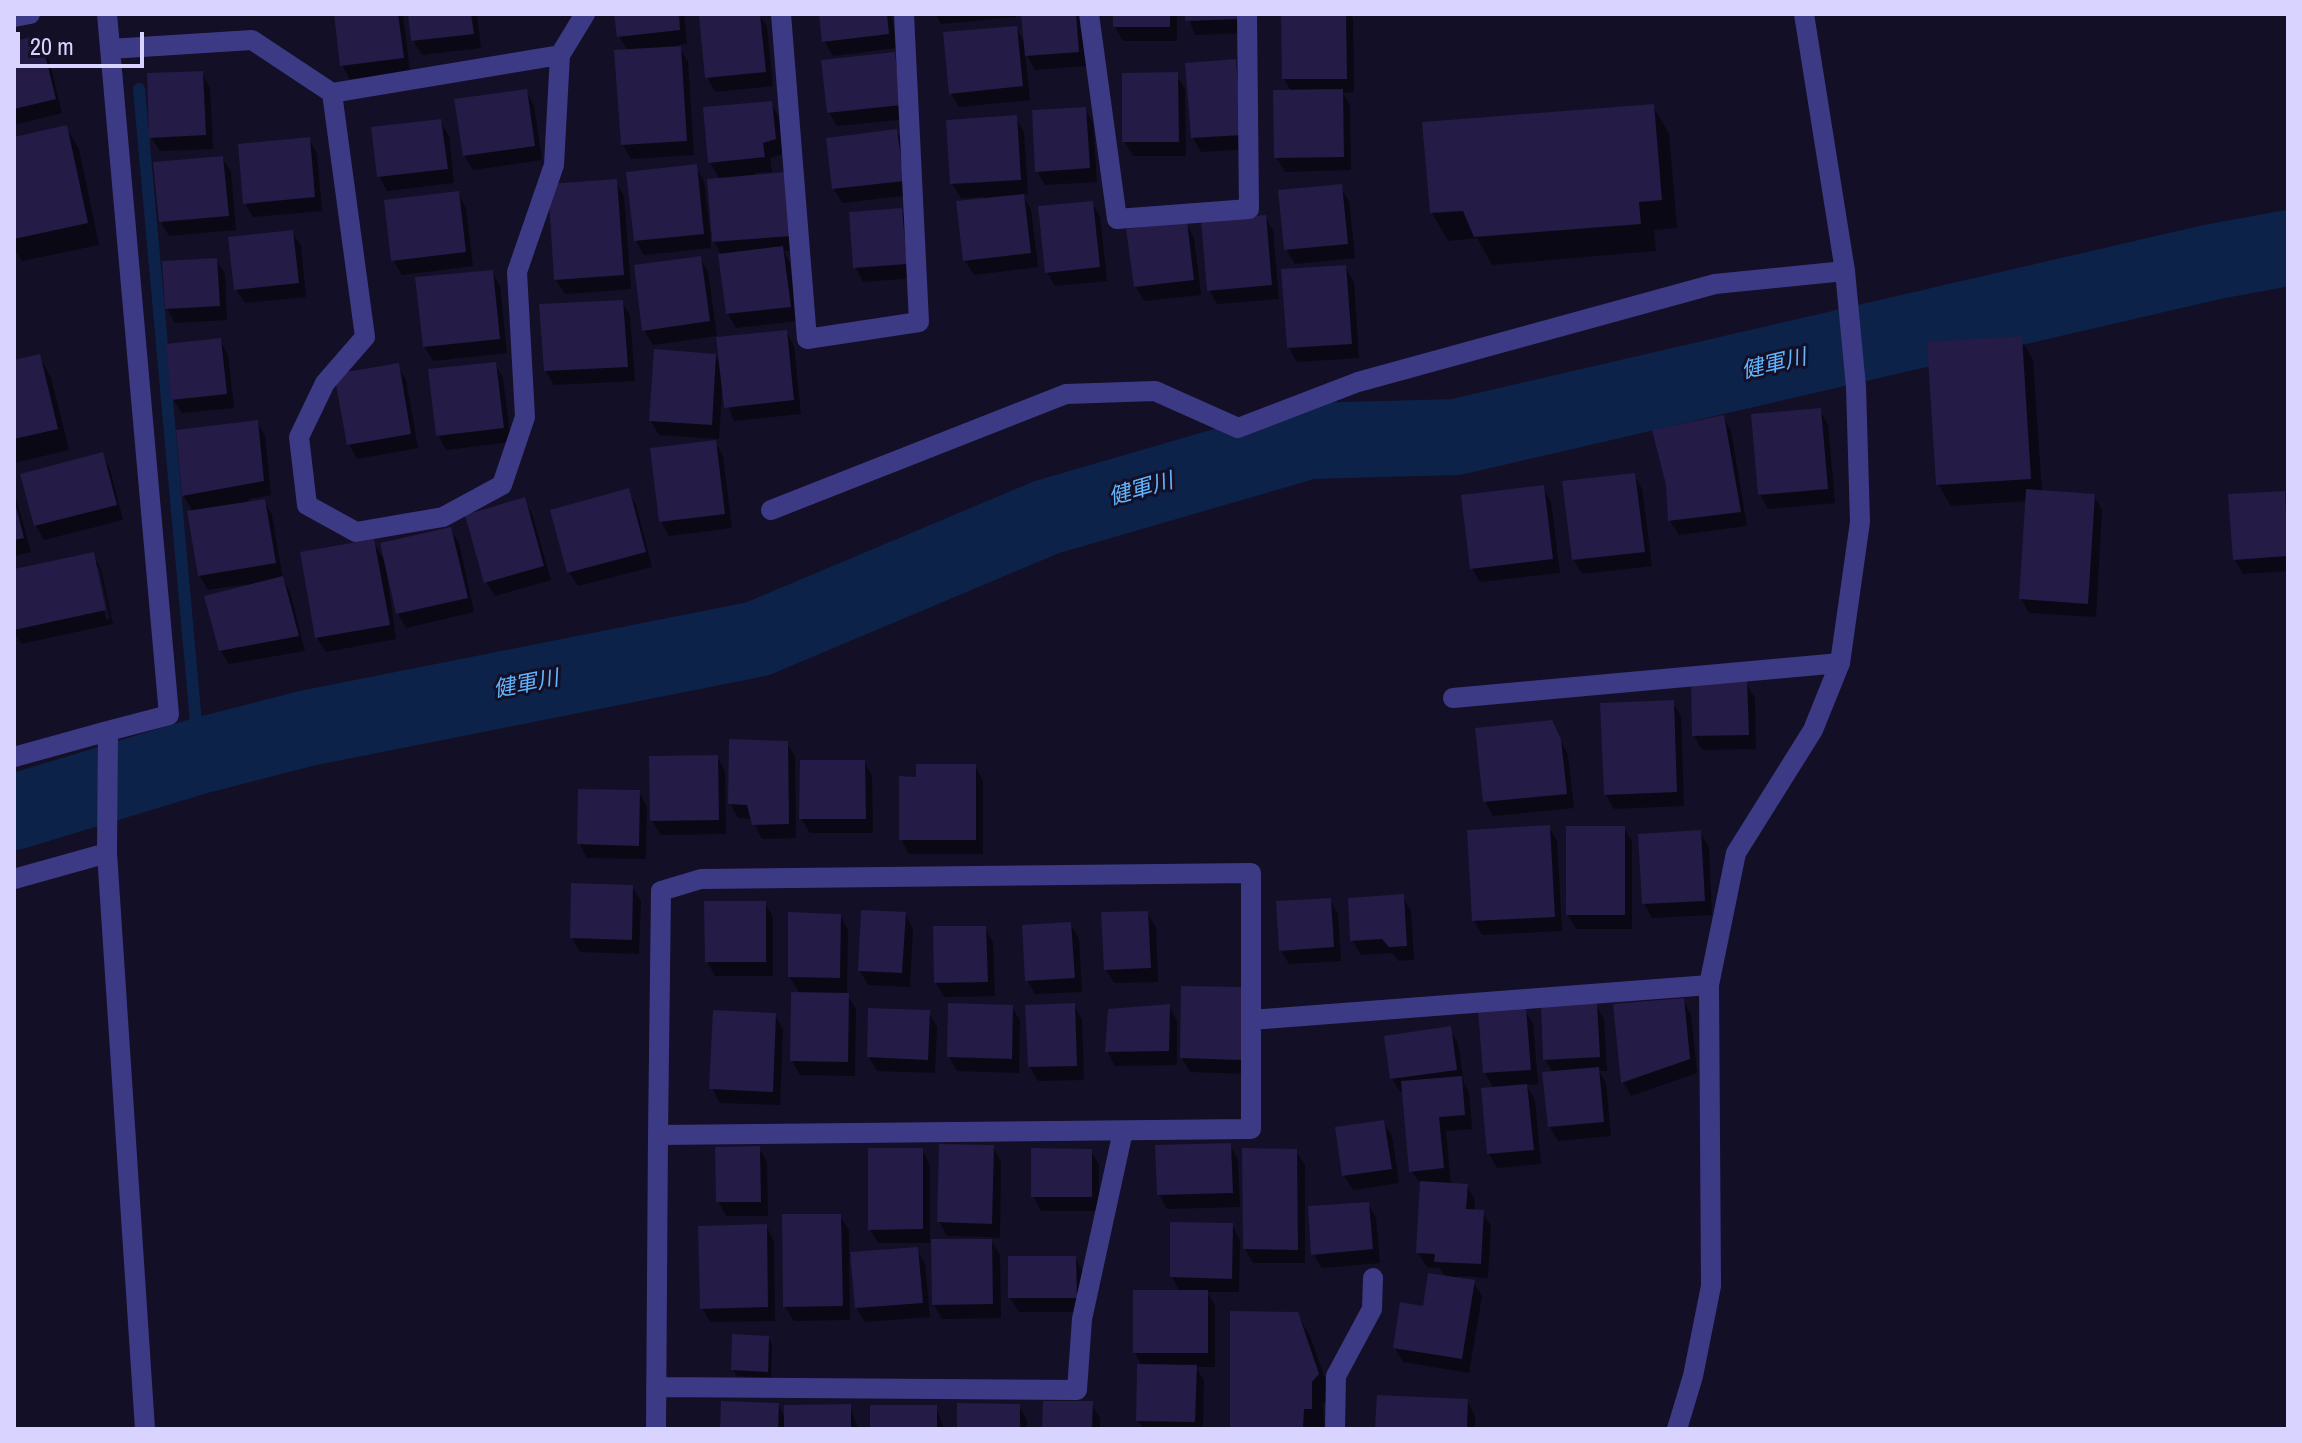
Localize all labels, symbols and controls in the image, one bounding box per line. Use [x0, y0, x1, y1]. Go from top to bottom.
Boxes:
scale bar [20, 16, 148, 66]
text: 20 m [30, 30, 74, 62]
water label: 健軍川 [1739, 345, 1809, 385]
water label: 健軍川 [1106, 468, 1176, 512]
water label: 健軍川 [491, 666, 561, 704]

